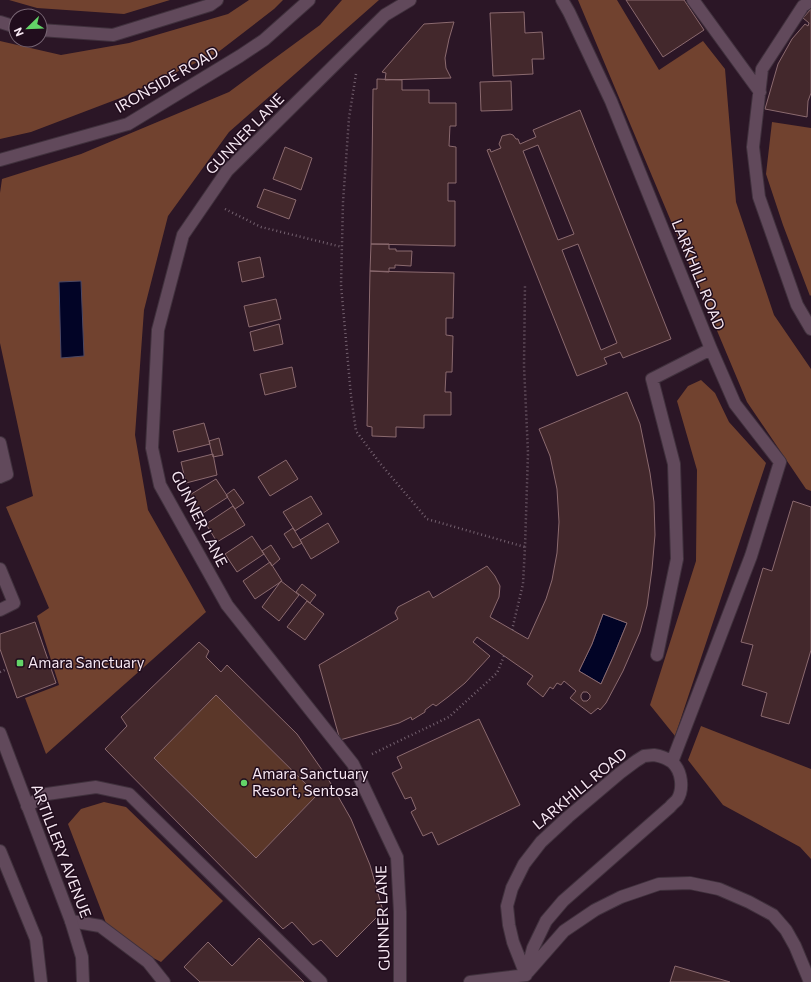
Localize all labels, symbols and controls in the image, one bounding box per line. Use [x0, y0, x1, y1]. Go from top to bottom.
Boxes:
north arrow [8, 8, 48, 48]
text: N [11, 26, 26, 38]
street label: IRONSIDE ROAD [112, 42, 221, 116]
street label: GUNNER LANE [201, 89, 287, 178]
street label: LARKHILL ROAD [669, 217, 729, 332]
street label: GUNNER LANE [168, 467, 232, 570]
place label: Amara Sanctuary [28, 653, 145, 671]
marker: Amara Sanctuary [15, 658, 25, 668]
street label: LARKHILL ROAD [529, 744, 630, 833]
place label: Amara Sanctuary Resort, Sentosa [252, 764, 369, 799]
marker: Amara Sanctuary Resort, Sentosa [239, 778, 249, 788]
street label: ARTILLERY AVENUE [28, 781, 96, 920]
street label: GUNNER LANE [371, 865, 393, 971]

